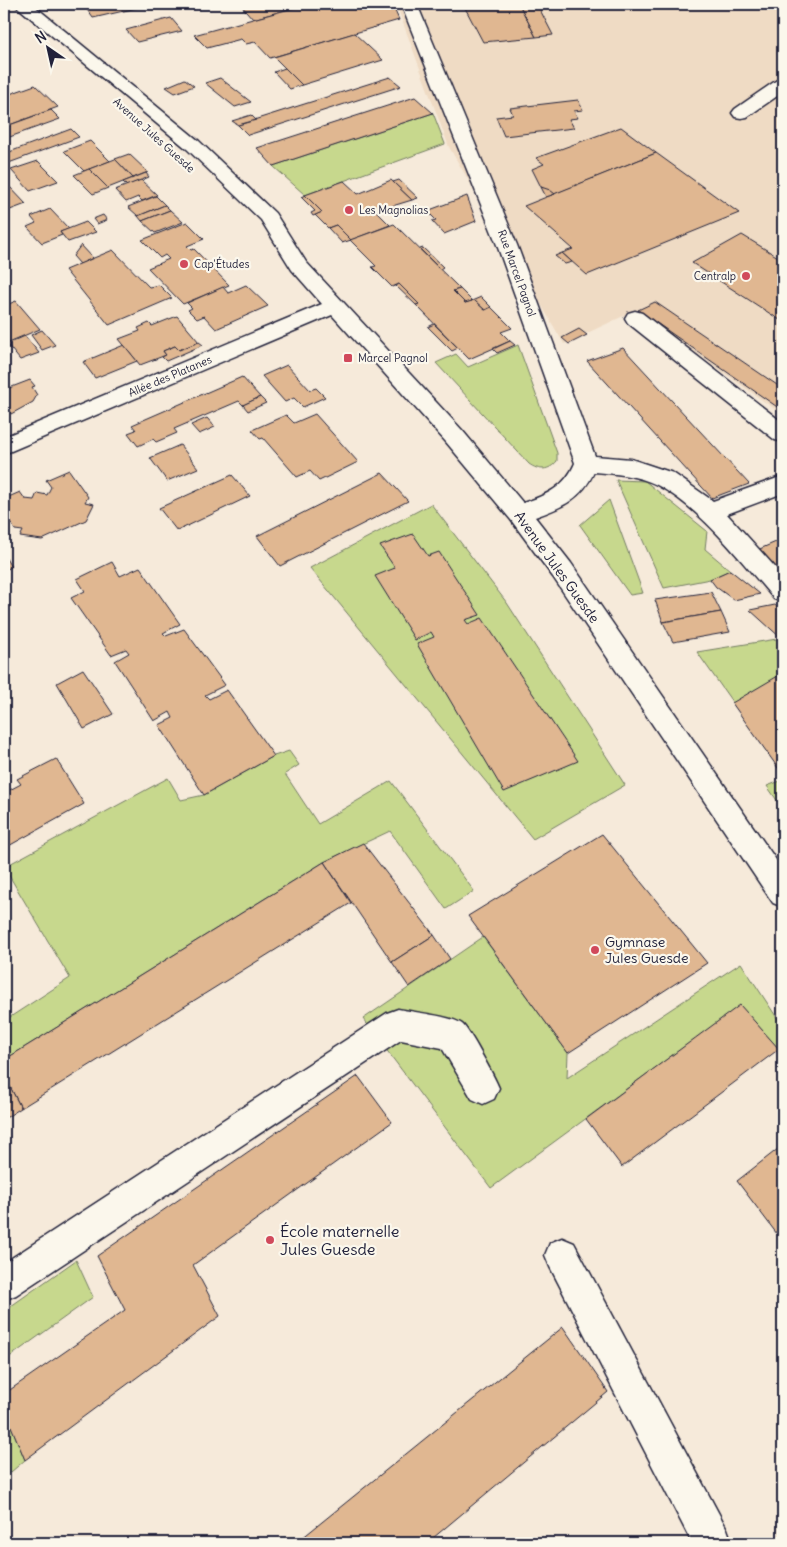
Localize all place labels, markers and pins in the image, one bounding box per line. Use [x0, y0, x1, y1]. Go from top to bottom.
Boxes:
place label: Les Magnolias [359, 203, 428, 217]
marker: Les Magnolias [343, 204, 355, 216]
place label: Cap'Études [194, 256, 249, 271]
marker: Cap'Études [178, 258, 190, 270]
place label: Centralp [694, 269, 736, 283]
marker: Centralp [740, 270, 752, 282]
place label: Marcel Pagnol [358, 351, 428, 365]
marker: Marcel Pagnol [342, 352, 354, 364]
place label: Gymnase Jules Guesde [605, 933, 689, 967]
marker: Gymnase Jules Guesde [589, 944, 601, 956]
place label: École maternelle Jules Guesde [280, 1221, 399, 1259]
marker: École maternelle Jules Guesde [264, 1234, 276, 1246]

